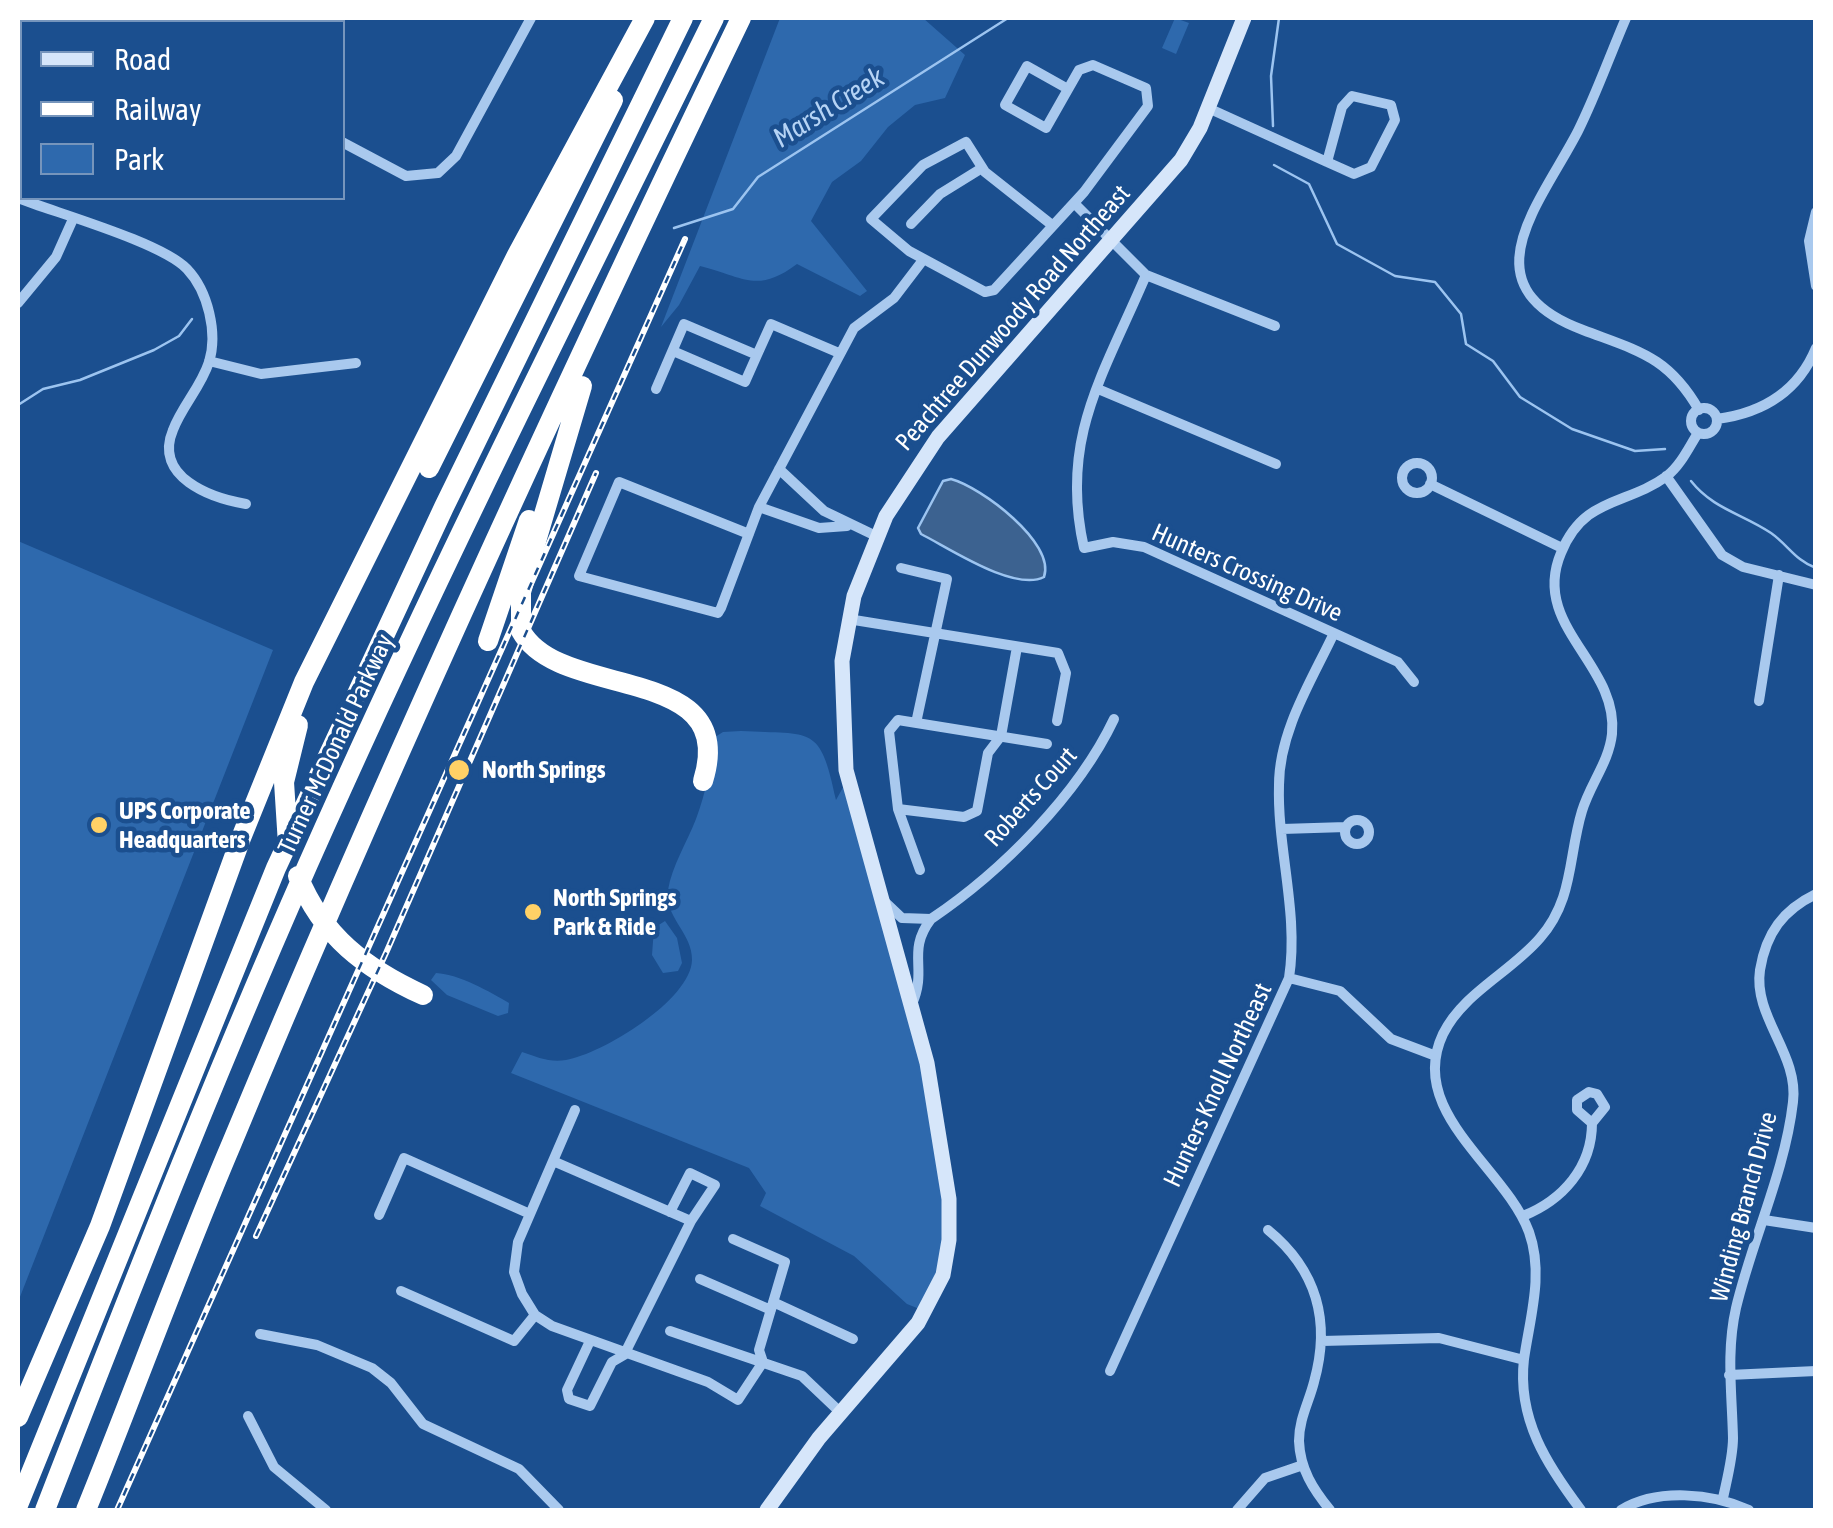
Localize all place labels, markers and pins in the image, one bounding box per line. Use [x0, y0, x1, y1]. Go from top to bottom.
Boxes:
place label: North Springs [482, 755, 606, 785]
marker: North Springs [446, 757, 472, 783]
place label: UPS Corporate Headquarters [119, 796, 251, 855]
marker: UPS Corporate Headquarters [88, 814, 110, 836]
place label: North Springs Park & Ride [553, 883, 677, 942]
marker: North Springs Park & Ride [522, 901, 544, 923]

